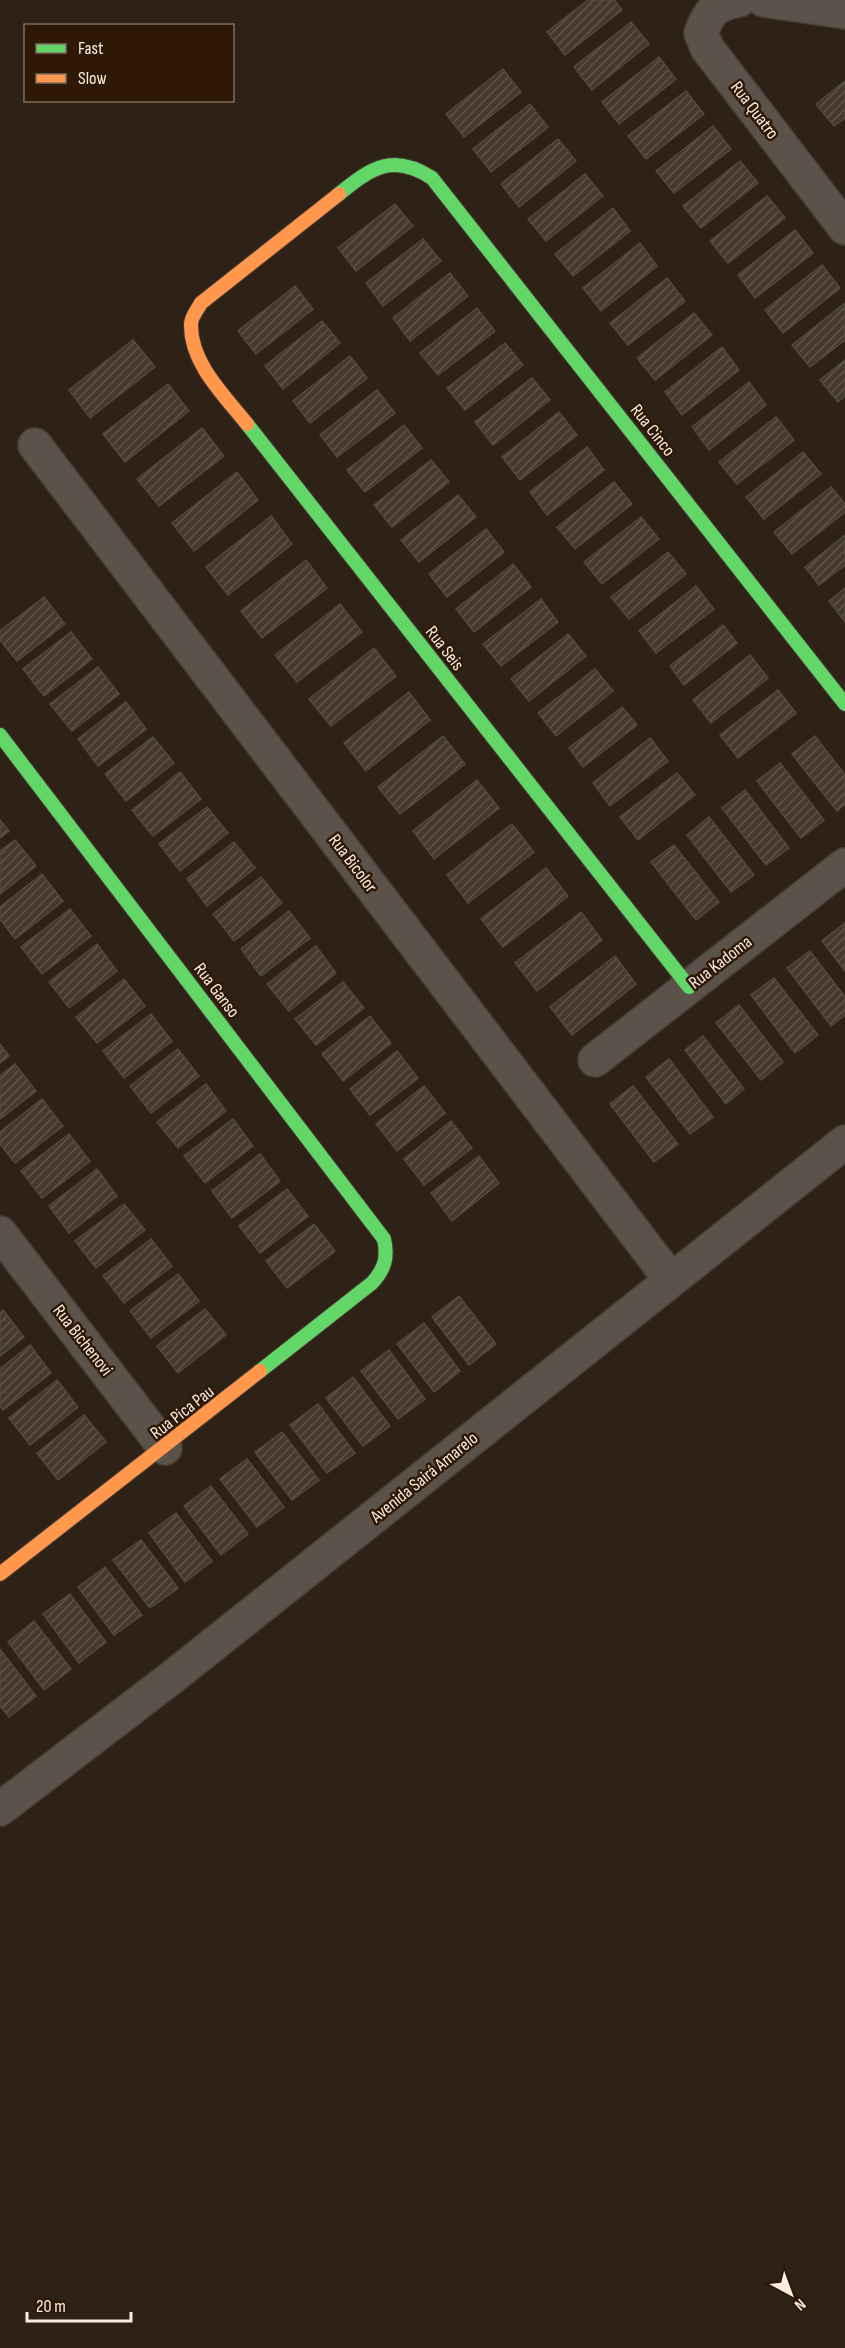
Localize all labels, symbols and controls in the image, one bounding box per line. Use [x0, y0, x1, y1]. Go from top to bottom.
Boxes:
legend [24, 24, 234, 102]
text: Fast [78, 38, 104, 59]
text: Slow [78, 68, 107, 89]
street label: Rua Quatro [726, 77, 783, 143]
street label: Rua Cinco [626, 400, 679, 460]
street label: Rua Seis [421, 622, 468, 675]
street label: Rua Bicolor [324, 830, 381, 897]
street label: Rua Kadoma [685, 931, 756, 993]
street label: Rua Ganso [189, 959, 244, 1022]
street label: Rua Bichenovi [48, 1301, 117, 1380]
street label: Rua Pica Pau [146, 1381, 218, 1444]
street label: Avenida Sairá Amarelo [366, 1428, 482, 1528]
north arrow [761, 2264, 821, 2324]
scale bar [27, 2285, 130, 2323]
text: N [790, 2294, 809, 2314]
text: 20 m [36, 2296, 66, 2317]

